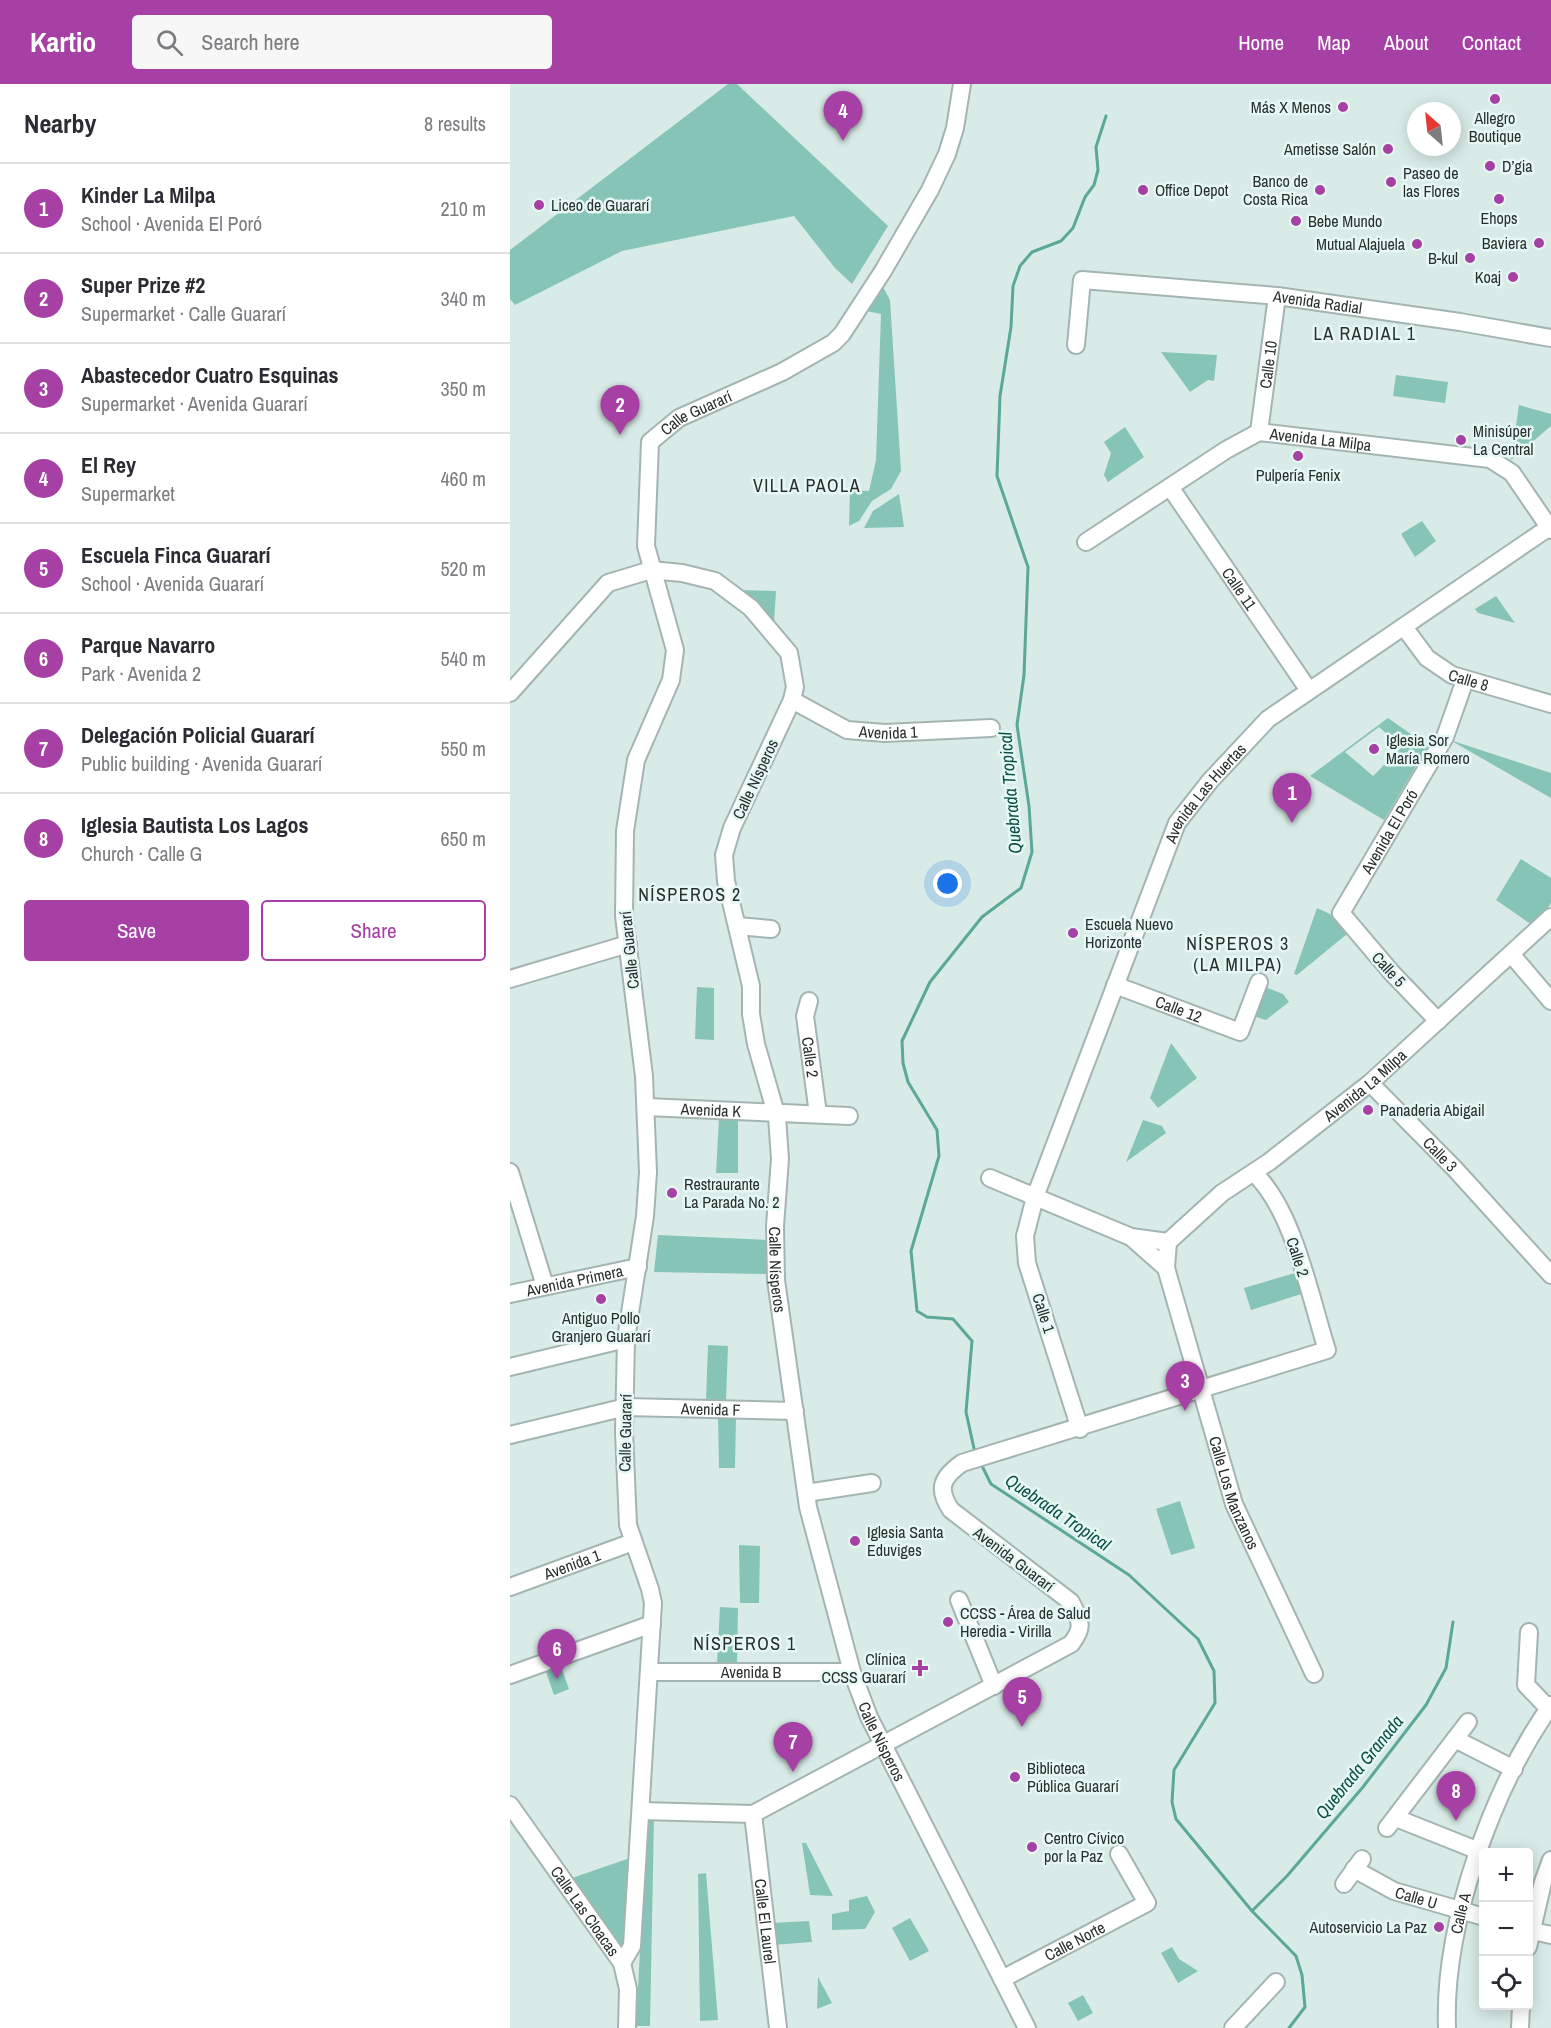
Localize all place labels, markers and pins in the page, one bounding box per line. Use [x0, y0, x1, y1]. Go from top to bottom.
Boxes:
pin: 4 [824, 92, 862, 141]
marker: Allegro Boutique [1488, 92, 1502, 106]
place label: Más X Menos [1251, 96, 1331, 118]
marker: Más X Menos [1336, 100, 1350, 114]
place label: Allegro Boutique [1469, 107, 1521, 147]
place label: Ametisse Salón [1283, 138, 1376, 160]
marker: Ametisse Salón [1381, 142, 1395, 156]
place label: D’gia [1502, 155, 1533, 177]
marker: D’gia [1483, 159, 1497, 173]
place label: Paseo de las Flores [1403, 162, 1460, 202]
place label: Banco de Costa Rica [1243, 170, 1309, 210]
marker: Paseo de las Flores [1384, 175, 1398, 189]
place label: Office Depot [1155, 179, 1229, 201]
marker: Office Depot [1136, 183, 1150, 197]
marker: Banco de Costa Rica [1313, 183, 1327, 197]
marker: Ehops [1492, 192, 1506, 206]
place label: Liceo de Guararí [551, 194, 650, 216]
marker: Liceo de Guararí [532, 198, 546, 212]
place label: Ehops [1480, 207, 1518, 229]
place label: Bebe Mundo [1308, 210, 1382, 232]
marker: Bebe Mundo [1289, 214, 1303, 228]
place label: Baviera [1482, 232, 1528, 254]
place label: Mutual Alajuela [1316, 233, 1406, 255]
marker: Baviera [1532, 236, 1546, 250]
marker: Mutual Alajuela [1410, 237, 1424, 251]
place label: B-kul [1428, 247, 1458, 269]
marker: B-kul [1463, 251, 1477, 265]
place label: Koaj [1475, 266, 1501, 288]
marker: Koaj [1506, 270, 1520, 284]
pin: 2 [600, 386, 640, 435]
place label: Minisúper La Central [1473, 420, 1534, 460]
marker: Minisúper La Central [1454, 433, 1468, 447]
marker: Pulpería Fenix [1291, 449, 1305, 463]
place label: Pulpería Fenix [1256, 464, 1341, 486]
place label: Iglesia Sor María Romero [1386, 729, 1470, 769]
marker: Iglesia Sor María Romero [1367, 742, 1381, 756]
pin: 1 [1272, 774, 1312, 823]
place label: Escuela Nuevo Horizonte [1085, 913, 1173, 953]
marker: Escuela Nuevo Horizonte [1066, 926, 1080, 940]
place label: Panaderia Abigail [1380, 1099, 1484, 1121]
marker: Panaderia Abigail [1361, 1103, 1375, 1117]
place label: Restraurante La Parada No. 2 [684, 1173, 780, 1213]
marker: Restraurante La Parada No. 2 [665, 1186, 679, 1200]
marker: Antiguo Pollo Granjero Guararí [594, 1292, 608, 1306]
place label: Antiguo Pollo Granjero Guararí [551, 1307, 651, 1347]
pin: 3 [1166, 1362, 1204, 1411]
place label: Iglesia Santa Eduviges [867, 1521, 944, 1561]
marker: Iglesia Santa Eduviges [848, 1534, 862, 1548]
place label: CCSS - Área de Salud Heredia - Virilla [960, 1602, 1091, 1642]
marker: CCSS - Área de Salud Heredia - Virilla [941, 1615, 955, 1629]
pin: 6 [538, 1630, 576, 1679]
place label: Clínica CCSS Guararí [821, 1648, 907, 1688]
marker: Clínica CCSS Guararí [911, 1659, 929, 1677]
pin: 5 [1002, 1678, 1042, 1727]
pin: 7 [774, 1722, 812, 1772]
place label: Biblioteca Pública Guararí [1027, 1757, 1119, 1797]
marker: Biblioteca Pública Guararí [1008, 1770, 1022, 1784]
pin: 8 [1436, 1772, 1476, 1821]
place label: Centro Cívico por la Paz [1044, 1827, 1124, 1867]
marker: Centro Cívico por la Paz [1025, 1840, 1039, 1854]
place label: Autoservicio La Paz [1309, 1916, 1427, 1938]
marker: Autoservicio La Paz [1432, 1920, 1446, 1934]

